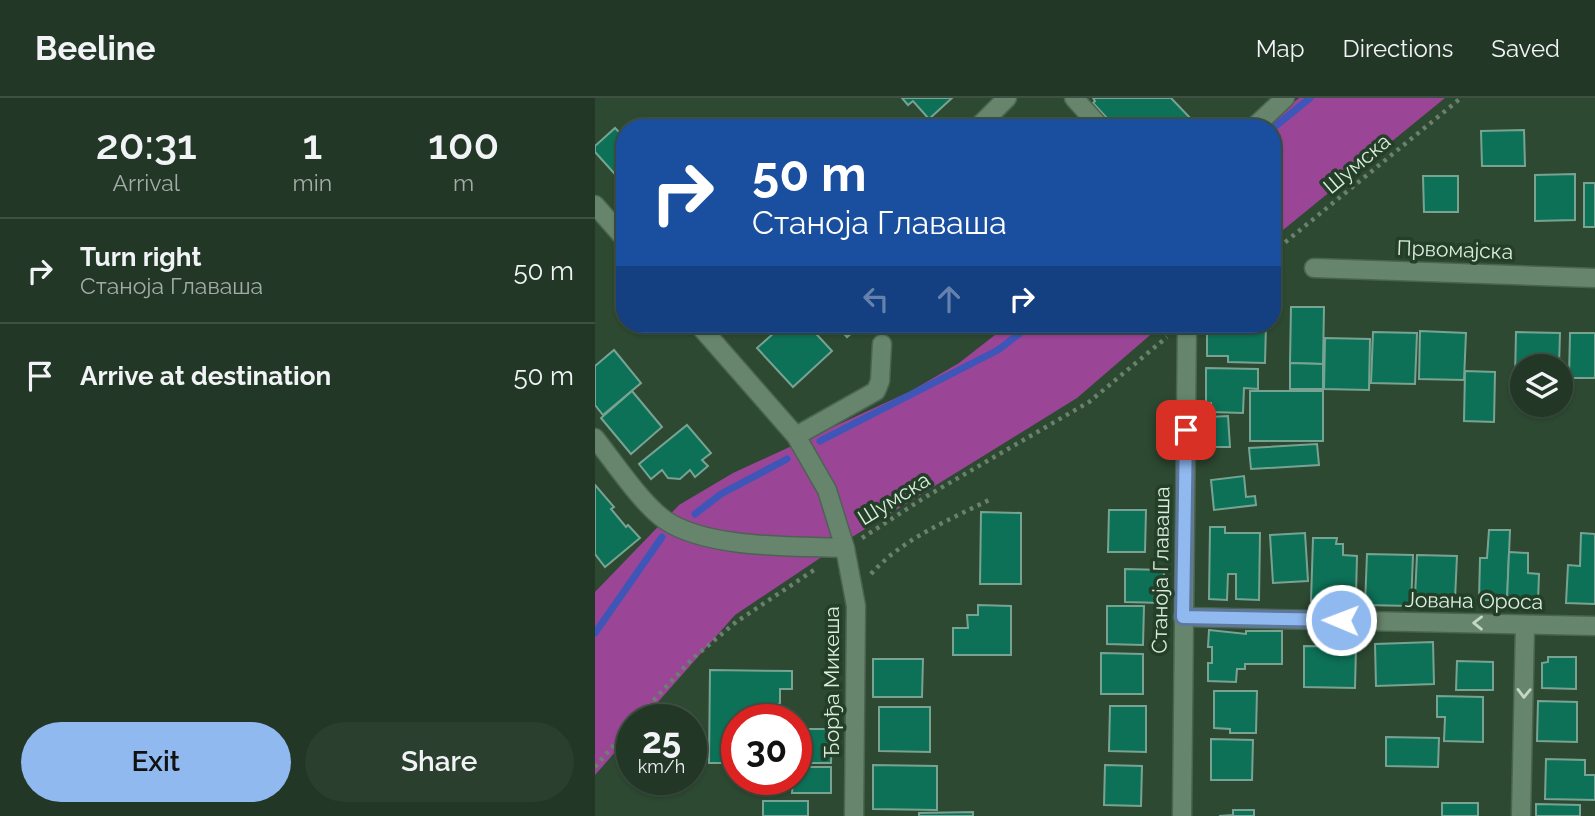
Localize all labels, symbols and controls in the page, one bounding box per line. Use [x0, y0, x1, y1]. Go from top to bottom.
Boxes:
text: Beeline [35, 29, 156, 68]
text: Map [1256, 34, 1305, 63]
text: Directions [1343, 34, 1453, 63]
text: Saved [1491, 34, 1560, 63]
text: 20:31 [96, 120, 197, 169]
text: 1 [302, 120, 322, 169]
text: 100 [428, 120, 499, 169]
street label: Шумска [1318, 128, 1395, 199]
text: 50 m [752, 145, 867, 202]
icon: right [637, 147, 728, 238]
text: Arrival [113, 169, 180, 196]
text: min [293, 169, 332, 196]
text: m [453, 169, 474, 196]
text: Станоја Главаша [752, 204, 1007, 241]
street label: Првомајска [1396, 235, 1514, 264]
text: Turn right [80, 242, 201, 272]
icon: right [21, 252, 59, 290]
text: 50 m [513, 256, 574, 286]
text: Станоја Главаша [80, 272, 263, 299]
icon: left [857, 280, 895, 318]
icon: ahead [930, 280, 968, 318]
icon: right [1003, 280, 1041, 318]
map controls [1510, 354, 1573, 417]
button: layers [1510, 354, 1573, 417]
icon: arrive [21, 357, 59, 395]
text: Arrive at destination [80, 361, 331, 391]
text: 50 m [513, 361, 574, 391]
pin [1156, 400, 1216, 460]
icon: arrive [1167, 411, 1205, 449]
street label: Шумска [853, 467, 934, 530]
street label: Станоја Главаша [1147, 486, 1174, 654]
position arrow [1304, 583, 1378, 657]
street label: Јована Ороса [1405, 587, 1543, 614]
street label: Ђорђа Микеша [819, 606, 844, 758]
one-way arrow [1472, 616, 1483, 631]
one-way arrow [1516, 688, 1531, 699]
speed limit sign: 30 [721, 704, 812, 795]
text: 25 [642, 720, 681, 761]
button: Exit [21, 722, 291, 802]
button: Share [305, 722, 574, 802]
text: km/h [638, 756, 685, 777]

